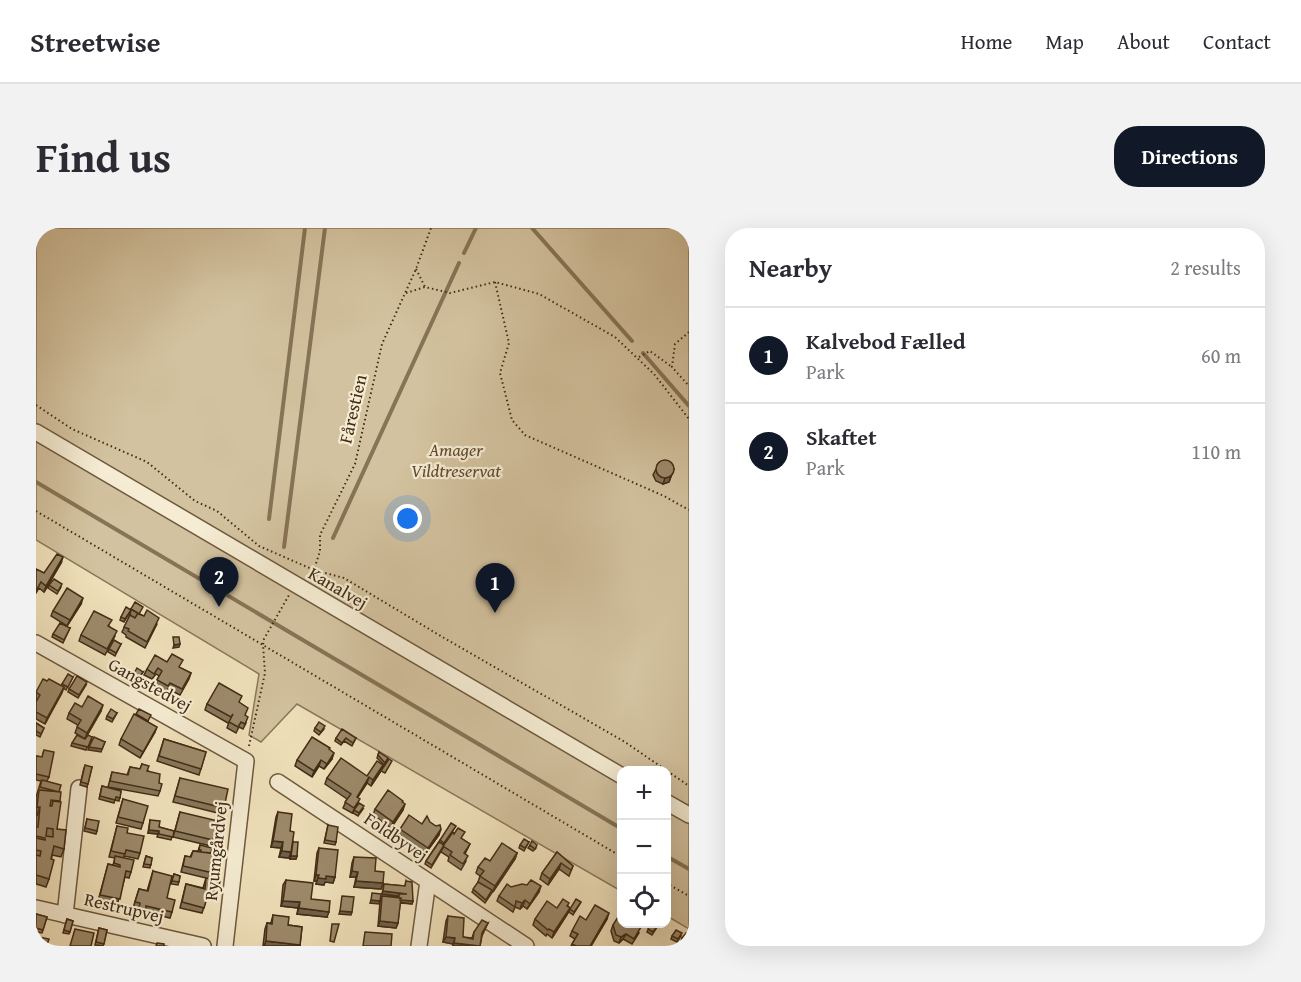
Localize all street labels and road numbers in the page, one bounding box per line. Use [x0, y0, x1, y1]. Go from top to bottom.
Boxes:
street label: Fårestien [331, 372, 374, 446]
street label: Kanalvej [304, 560, 373, 615]
street label: Gangstedvej [104, 651, 197, 719]
street label: Ryumgårdvej [197, 800, 234, 902]
street label: Foldbyvej [359, 805, 434, 868]
street label: Restrupvej [82, 885, 167, 930]

